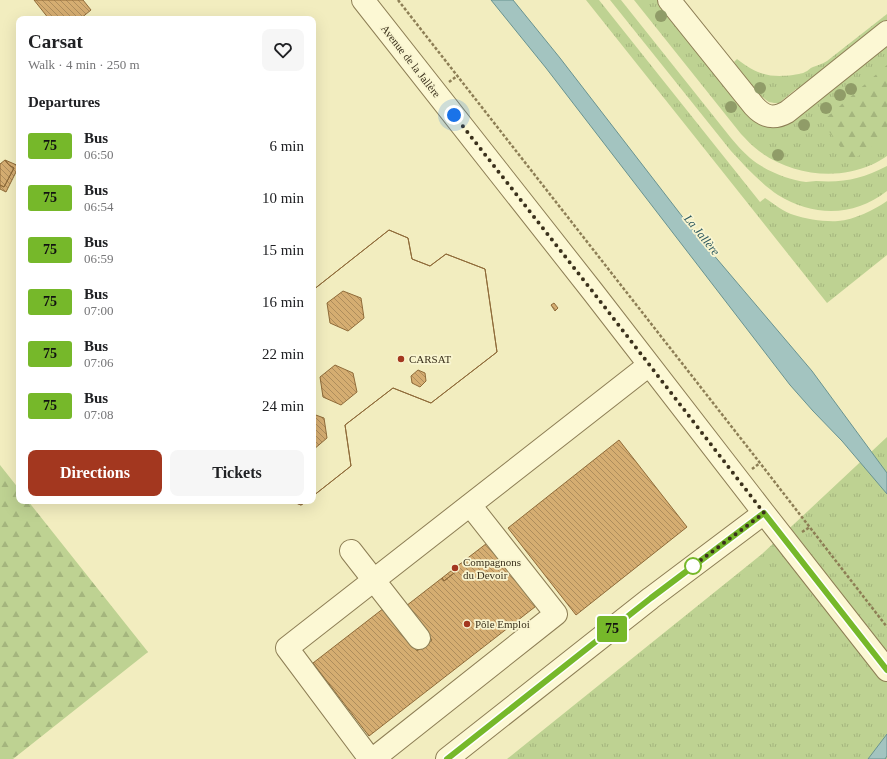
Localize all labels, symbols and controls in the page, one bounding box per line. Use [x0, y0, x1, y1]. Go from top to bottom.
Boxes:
street label: Avenue de la Jallère [379, 22, 443, 100]
button: heart [262, 29, 304, 71]
text: Carsat [28, 31, 83, 52]
text: Walk · 4 min · 250 m [28, 57, 140, 72]
text: Departures [28, 94, 100, 110]
your location [444, 105, 464, 125]
text: Bus [84, 130, 108, 146]
text: 75 [43, 138, 57, 153]
text: 6 min [269, 138, 304, 154]
text: 06:50 [84, 147, 114, 162]
text: Bus [84, 182, 108, 198]
text: 75 [43, 190, 57, 205]
text: 10 min [262, 190, 304, 206]
text: 06:54 [84, 199, 114, 214]
water label: La Jallère [681, 211, 723, 259]
text: Bus [84, 234, 108, 250]
text: 75 [43, 242, 57, 257]
text: 15 min [262, 242, 304, 258]
text: 06:59 [84, 251, 114, 266]
text: Bus [84, 286, 108, 302]
text: 75 [43, 294, 57, 309]
text: 16 min [262, 294, 304, 310]
text: 07:00 [84, 303, 114, 318]
text: Bus [84, 338, 108, 354]
text: 75 [43, 346, 57, 361]
text: 22 min [262, 346, 304, 362]
place label: CARSAT [409, 353, 451, 365]
marker: CARSAT [396, 354, 406, 364]
text: 07:06 [84, 355, 114, 370]
text: Bus [84, 390, 108, 406]
text: 75 [43, 398, 57, 413]
text: 24 min [262, 398, 304, 414]
text: 07:08 [84, 407, 114, 422]
button: Directions [28, 450, 162, 496]
button: Tickets [170, 450, 304, 496]
place label: Compagnons du Devoir [463, 556, 521, 581]
unlabelled marker [684, 557, 702, 575]
marker: Compagnons du Devoir [450, 563, 460, 573]
line badge: 75 [594, 616, 630, 642]
place label: Pôle Emploi [475, 618, 530, 630]
marker: Pôle Emploi [462, 619, 472, 629]
text: 75 [605, 621, 619, 636]

